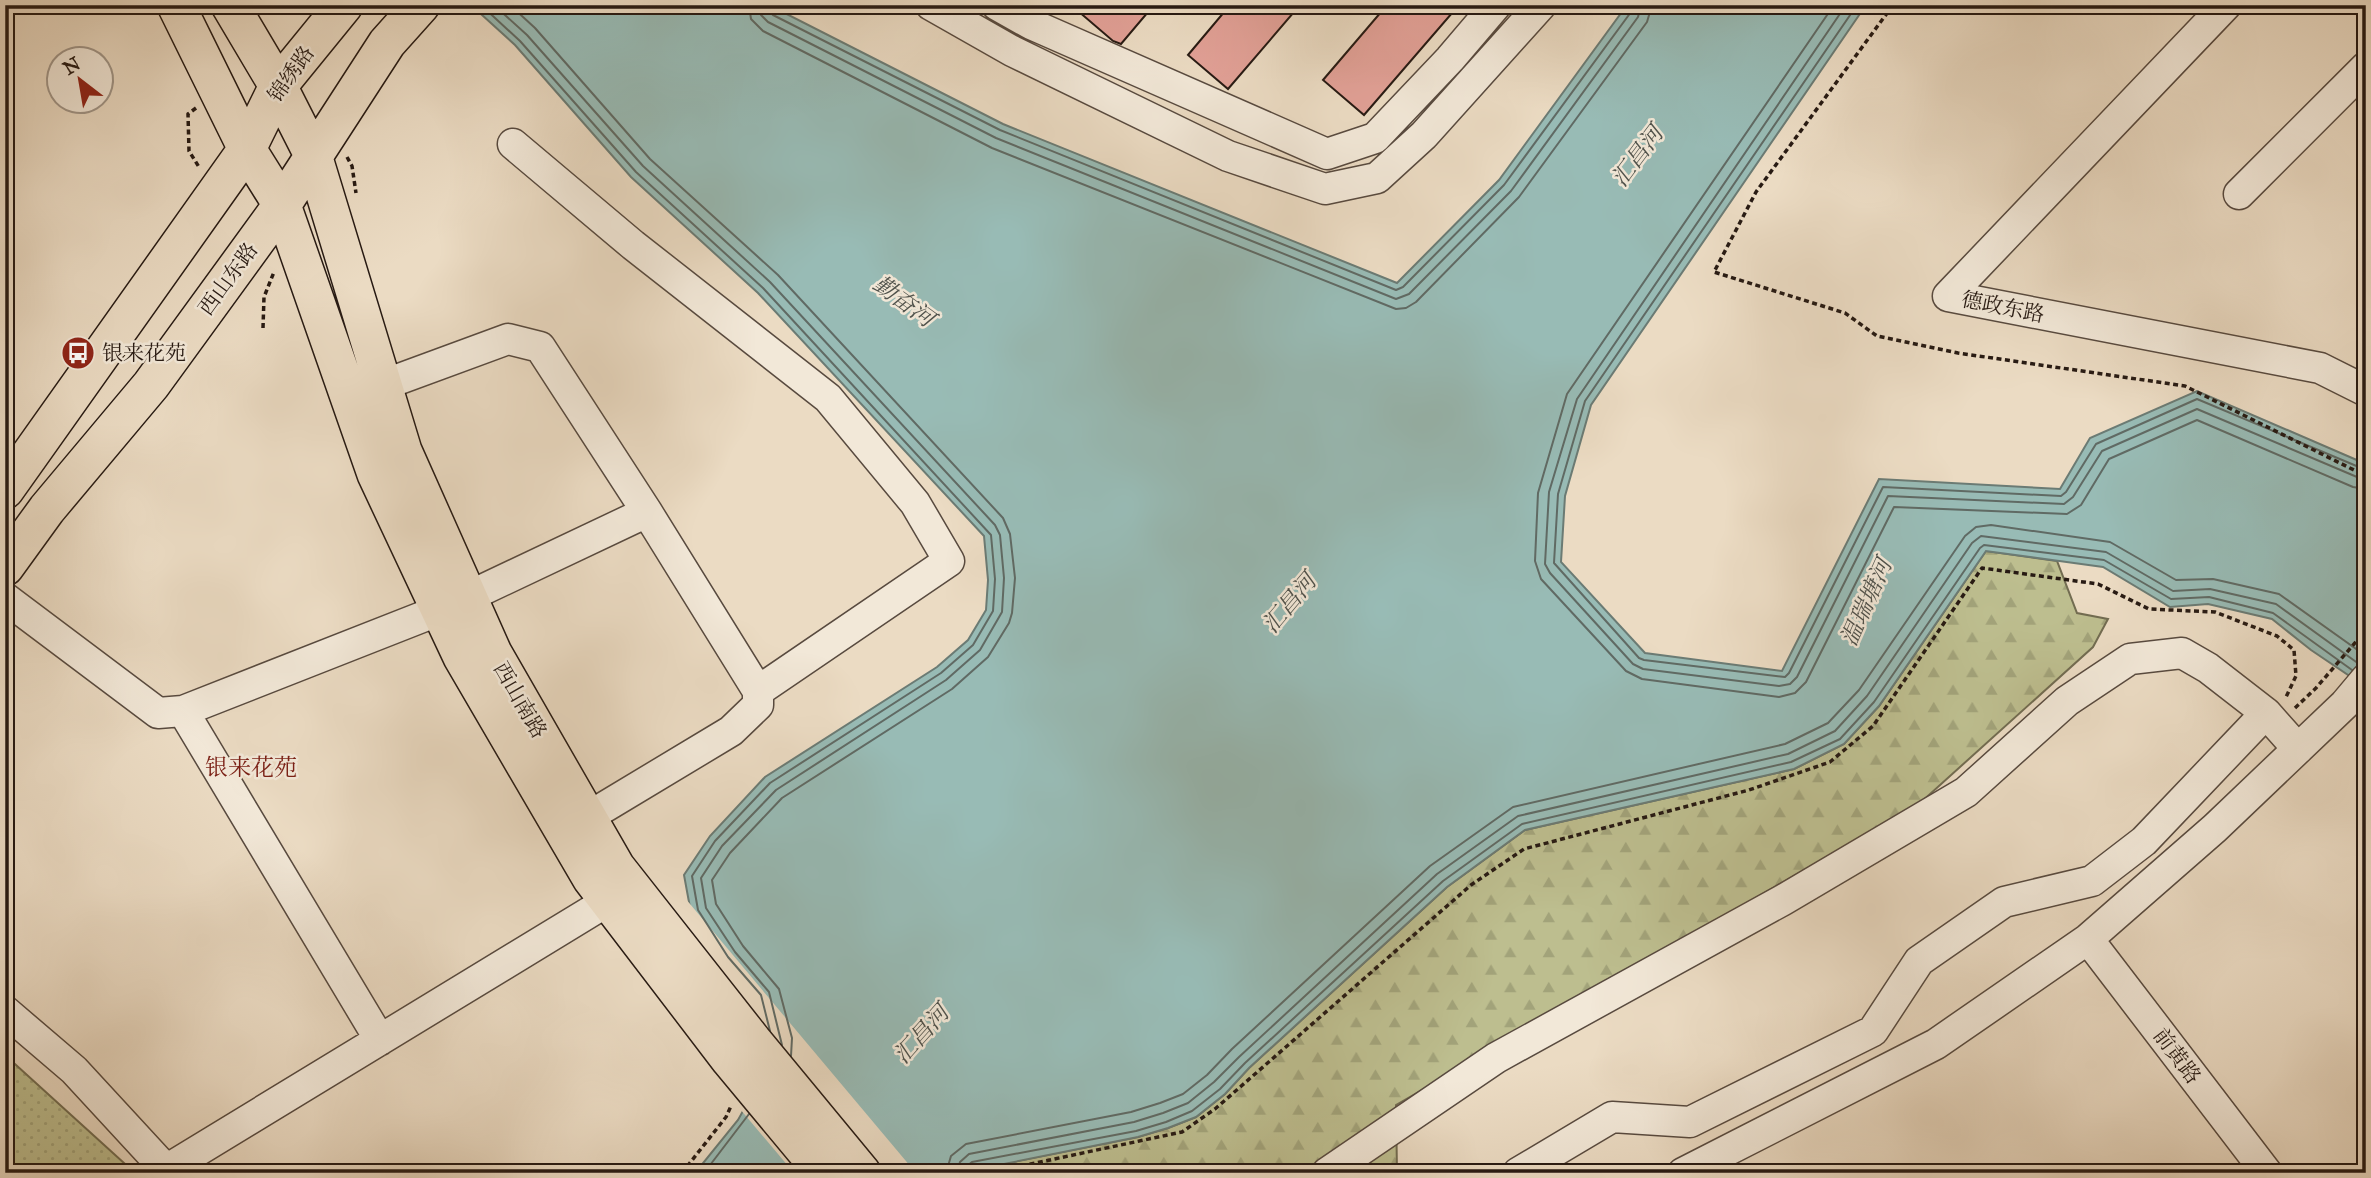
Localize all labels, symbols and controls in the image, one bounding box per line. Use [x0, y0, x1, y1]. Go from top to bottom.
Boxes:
street label: 锦绣路 [262, 41, 320, 107]
north arrow [46, 46, 116, 116]
text: N [59, 52, 84, 80]
water label: 汇昌河 [1605, 117, 1671, 192]
street label: 西山东路 [193, 237, 263, 321]
water label: 勤奋河 [868, 269, 943, 335]
street label: 德政东路 [1959, 286, 2047, 328]
bus stop icon: 银来花苑 [59, 334, 97, 372]
place label: 银来花苑 [102, 340, 186, 366]
water label: 温瑞塘河 [1835, 551, 1899, 650]
water label: 汇昌河 [1256, 565, 1324, 638]
street label: 西山南路 [488, 657, 552, 743]
district label: 银来花苑 [205, 753, 297, 781]
water label: 汇昌河 [888, 996, 957, 1069]
street label: 前黄路 [2148, 1023, 2206, 1089]

